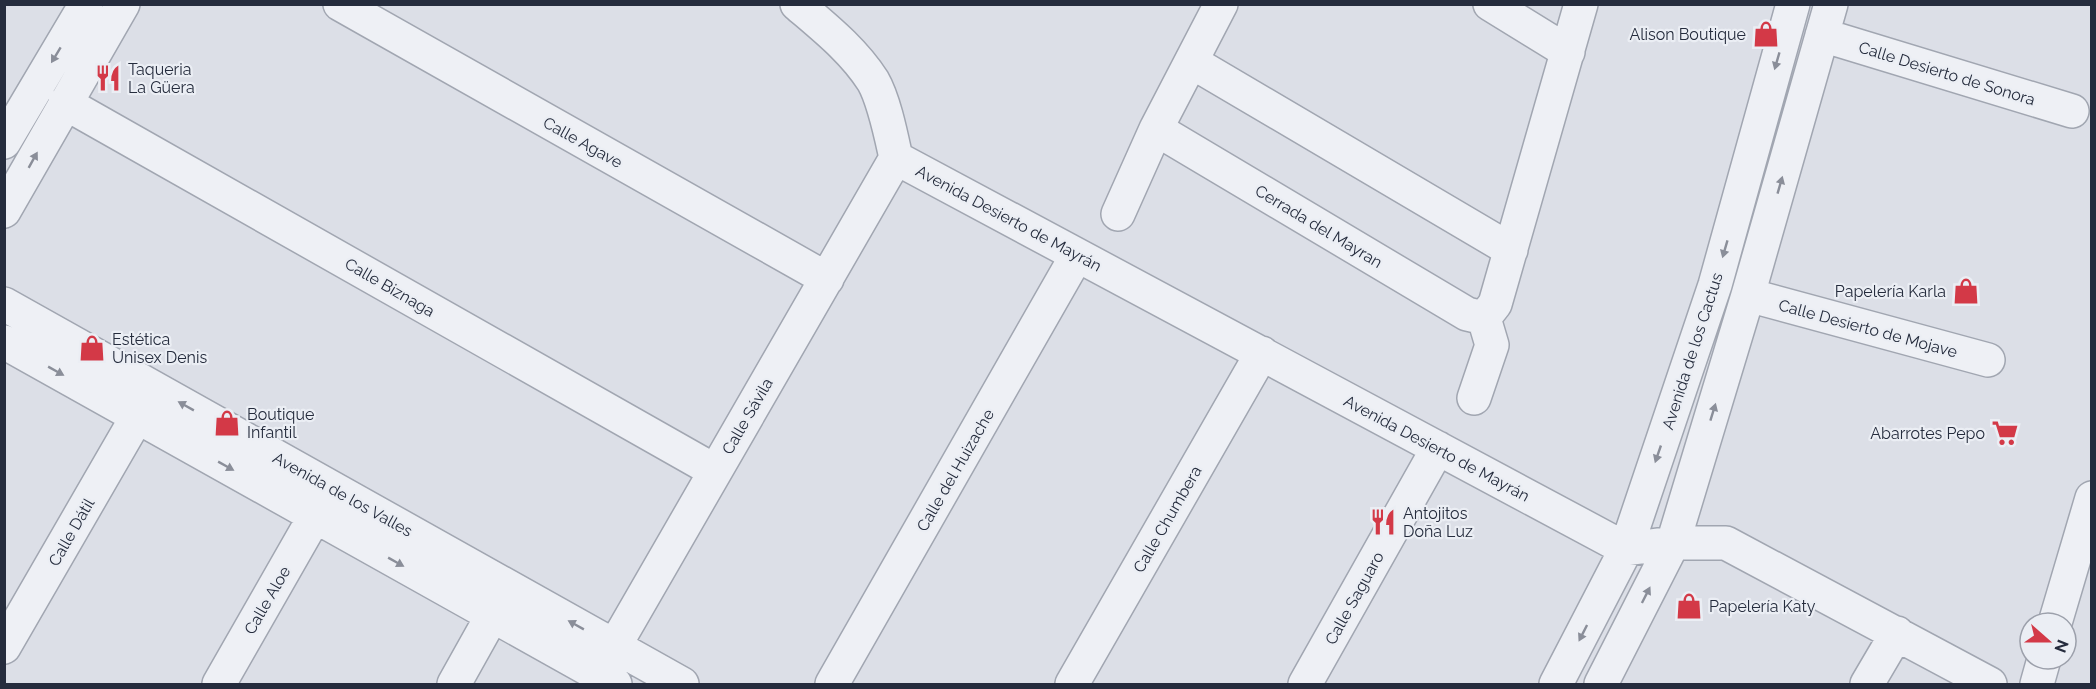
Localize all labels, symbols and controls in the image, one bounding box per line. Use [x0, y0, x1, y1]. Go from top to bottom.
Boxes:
shop icon: Alison Boutique [1751, 19, 1781, 49]
place label: Alison Boutique [1629, 25, 1746, 44]
street label: Calle Desierto de Sonora [1856, 38, 2037, 109]
one-way arrow [51, 47, 61, 64]
one-way arrow [1772, 52, 1782, 70]
place label: Taqueria La Güera [128, 60, 195, 97]
restaurant icon: Taqueria La Güera [93, 63, 123, 93]
street label: Calle Agave [540, 113, 626, 172]
one-way arrow [28, 151, 38, 168]
street label: Avenida Desierto de Mayrán [913, 161, 1105, 276]
one-way arrow [1775, 176, 1785, 194]
street label: Cerrada del Mayran [1252, 181, 1386, 272]
one-way arrow [1720, 240, 1729, 258]
street label: Calle Biznaga [341, 254, 438, 321]
street label: Avenida de los Cactus [1658, 270, 1727, 432]
shop icon: Papelería Karla [1951, 276, 1981, 306]
place label: Papelería Karla [1835, 282, 1946, 301]
street label: Calle Desierto de Mojave [1776, 295, 1959, 362]
place label: Estética Unisex Denis [112, 330, 207, 367]
shop icon: Estética Unisex Denis [77, 333, 107, 363]
one-way arrow [47, 366, 64, 376]
street label: Calle Sávila [718, 375, 777, 458]
street label: Avenida Desierto de Mayrán [1341, 391, 1533, 506]
one-way arrow [177, 401, 194, 411]
one-way arrow [1709, 403, 1718, 421]
place label: Boutique Infantil [247, 405, 314, 442]
street label: Calle del Huizache [913, 406, 998, 535]
shop icon: Boutique Infantil [212, 408, 242, 438]
supermarket icon: Abarrotes Pepo [1990, 418, 2020, 448]
place label: Abarrotes Pepo [1870, 424, 1985, 443]
one-way arrow [1653, 445, 1662, 463]
street label: Avenida de los Valles [270, 448, 416, 541]
one-way arrow [217, 461, 234, 471]
street label: Calle Chumbera [1129, 463, 1206, 576]
street label: Calle Dátil [44, 494, 99, 570]
place label: Antojitos Doña Luz [1403, 504, 1473, 541]
restaurant icon: Antojitos Doña Luz [1368, 507, 1398, 537]
street label: Calle Saguaro [1321, 548, 1388, 648]
one-way arrow [388, 557, 405, 567]
street label: Calle Aloe [240, 563, 295, 638]
one-way arrow [1641, 586, 1651, 604]
shop icon: Papelería Katy [1674, 591, 1704, 621]
place label: Papelería Katy [1709, 597, 1816, 616]
north arrow [2018, 611, 2078, 671]
one-way arrow [567, 620, 584, 630]
one-way arrow [1578, 624, 1588, 642]
text: N [2050, 637, 2073, 655]

